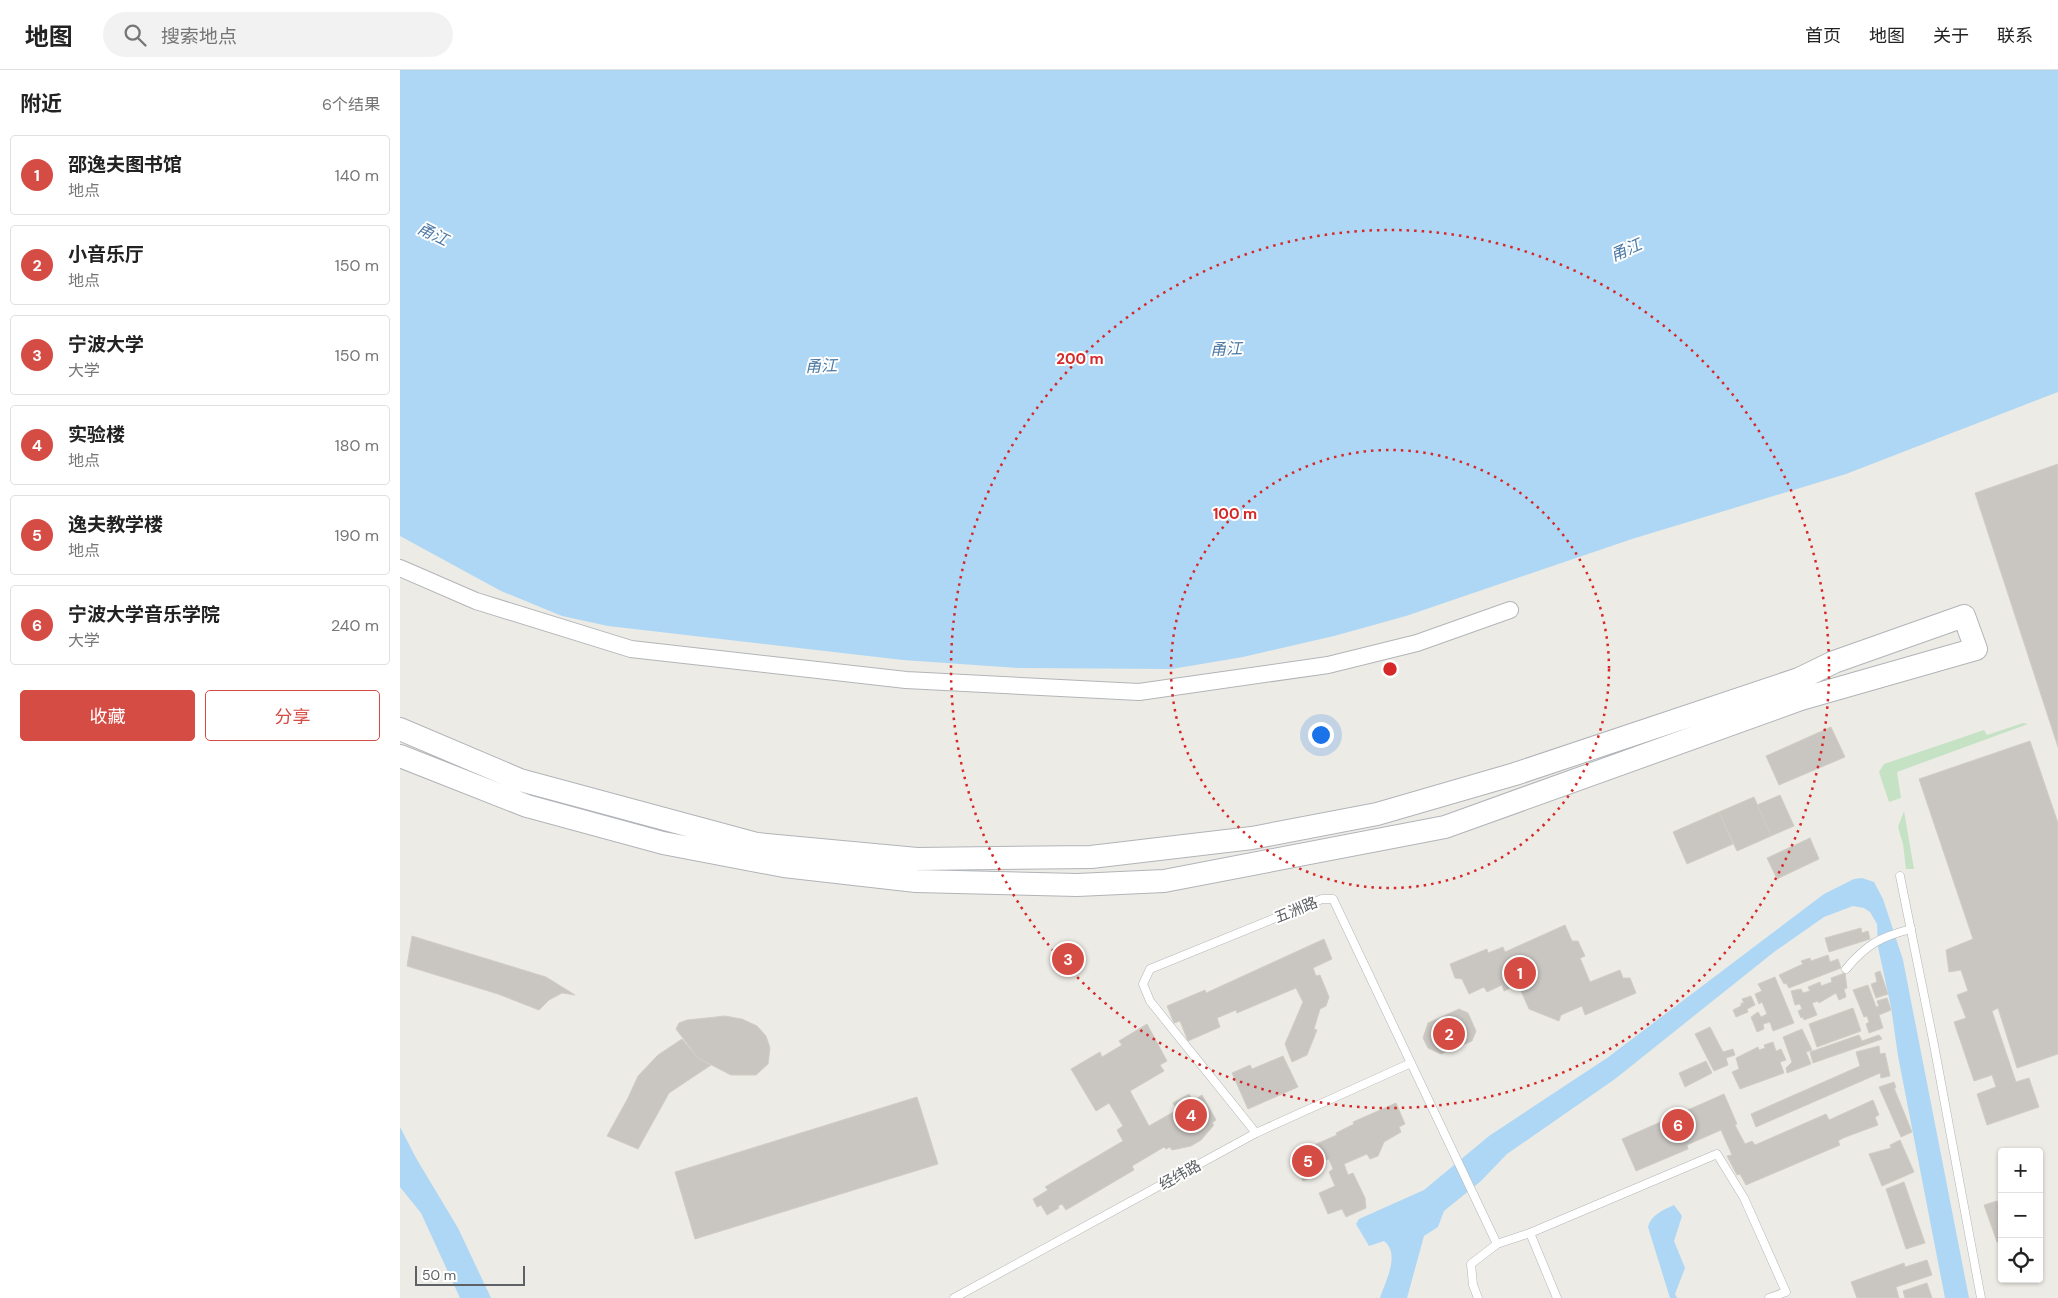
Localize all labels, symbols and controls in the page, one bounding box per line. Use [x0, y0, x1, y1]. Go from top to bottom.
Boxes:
search box [103, 12, 453, 57]
text: 地图 [25, 21, 73, 52]
icon: search [121, 21, 149, 49]
text: 搜索地点 [161, 24, 237, 49]
text: 首页 [1805, 24, 1841, 48]
text: 地图 [1869, 24, 1905, 48]
text: 关于 [1933, 24, 1969, 48]
text: 联系 [1997, 24, 2033, 48]
text: 附近 [20, 90, 62, 118]
text: 6个结果 [322, 94, 380, 115]
text: 邵逸夫图书馆 [68, 152, 182, 177]
text: 1 [34, 165, 40, 186]
text: 140 m [335, 165, 379, 186]
text: 地点 [68, 180, 100, 201]
water label: 甬江 [414, 218, 454, 251]
water label: 甬江 [1607, 233, 1647, 266]
text: 小音乐厅 [68, 242, 144, 267]
text: 2 [32, 255, 42, 276]
text: 150 m [335, 255, 379, 276]
text: 地点 [68, 270, 100, 291]
text: 宁波大学 [68, 332, 144, 357]
water label: 甬江 [1210, 338, 1244, 360]
text: 3 [32, 345, 42, 366]
text: 150 m [335, 345, 379, 366]
text: 200 m [1056, 349, 1104, 369]
water label: 甬江 [805, 355, 839, 377]
text: 大学 [68, 360, 100, 381]
text: 实验楼 [68, 422, 125, 447]
text: 4 [32, 435, 42, 456]
text: 180 m [335, 435, 379, 456]
text: 地点 [68, 450, 100, 471]
text: 100 m [1213, 504, 1257, 524]
text: 逸夫教学楼 [68, 512, 163, 537]
text: 5 [32, 525, 42, 546]
text: 190 m [335, 525, 379, 546]
text: 地点 [68, 540, 100, 561]
text: 宁波大学音乐学院 [68, 602, 220, 627]
text: 6 [32, 615, 42, 636]
text: 240 m [331, 615, 379, 636]
text: 大学 [68, 630, 100, 651]
centre of rings [1381, 660, 1399, 678]
button: 收藏 [20, 690, 195, 741]
button: 分享 [205, 690, 380, 741]
your location [1308, 722, 1334, 748]
street label: 五洲路 [1271, 892, 1321, 928]
pin: 3 [1052, 940, 1084, 978]
pin: 1 [1504, 954, 1536, 992]
pin: 2 [1433, 1015, 1465, 1053]
pin: 4 [1175, 1096, 1207, 1134]
pin: 6 [1662, 1106, 1694, 1144]
pin: 5 [1292, 1142, 1324, 1180]
map controls [1998, 1148, 2043, 1283]
button: + [1998, 1148, 2043, 1193]
street label: 经纬路 [1155, 1155, 1205, 1195]
button: − [1998, 1193, 2043, 1238]
button: locate [1998, 1238, 2043, 1283]
scale bar [415, 1263, 525, 1286]
text: 50 m [422, 1266, 456, 1284]

